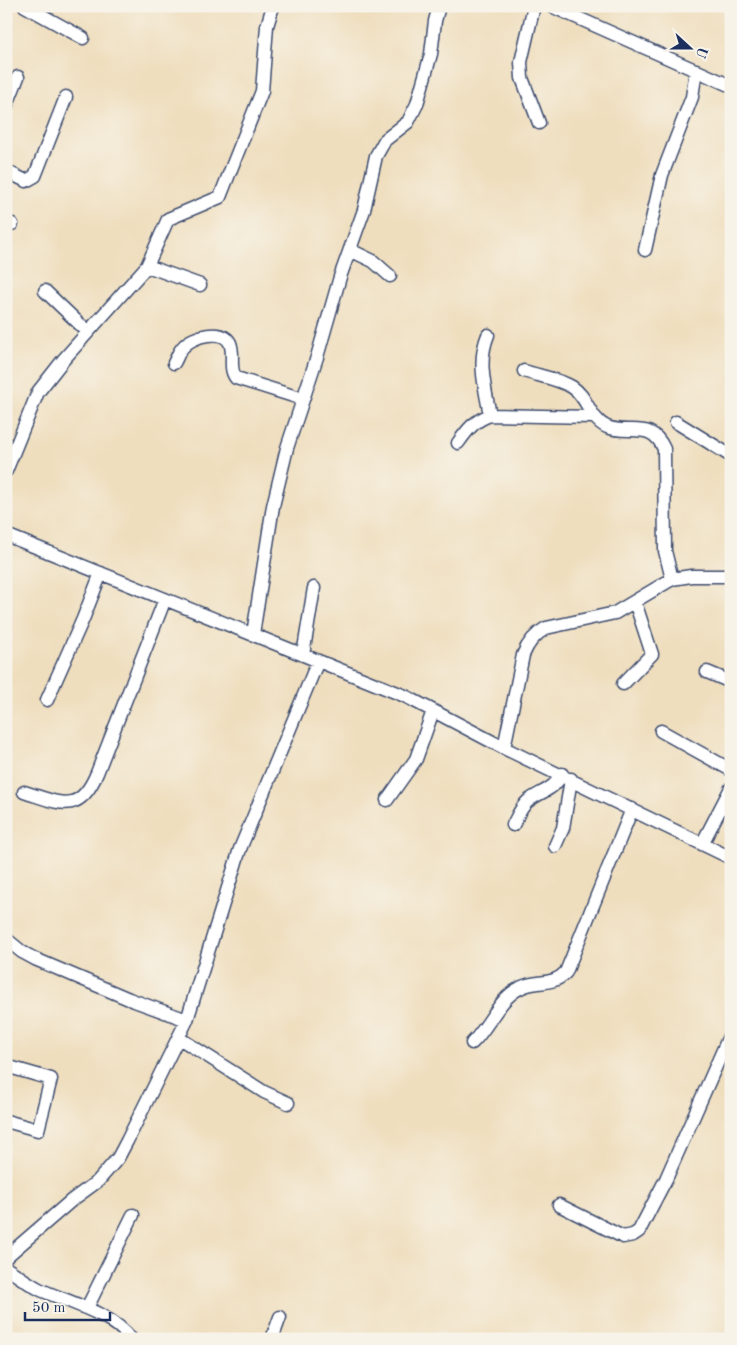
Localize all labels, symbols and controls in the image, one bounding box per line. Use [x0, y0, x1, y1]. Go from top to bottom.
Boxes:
north arrow [664, 22, 714, 72]
text: U [693, 45, 710, 60]
scale bar [25, 1290, 110, 1322]
text: 50 m [32, 1301, 66, 1316]

